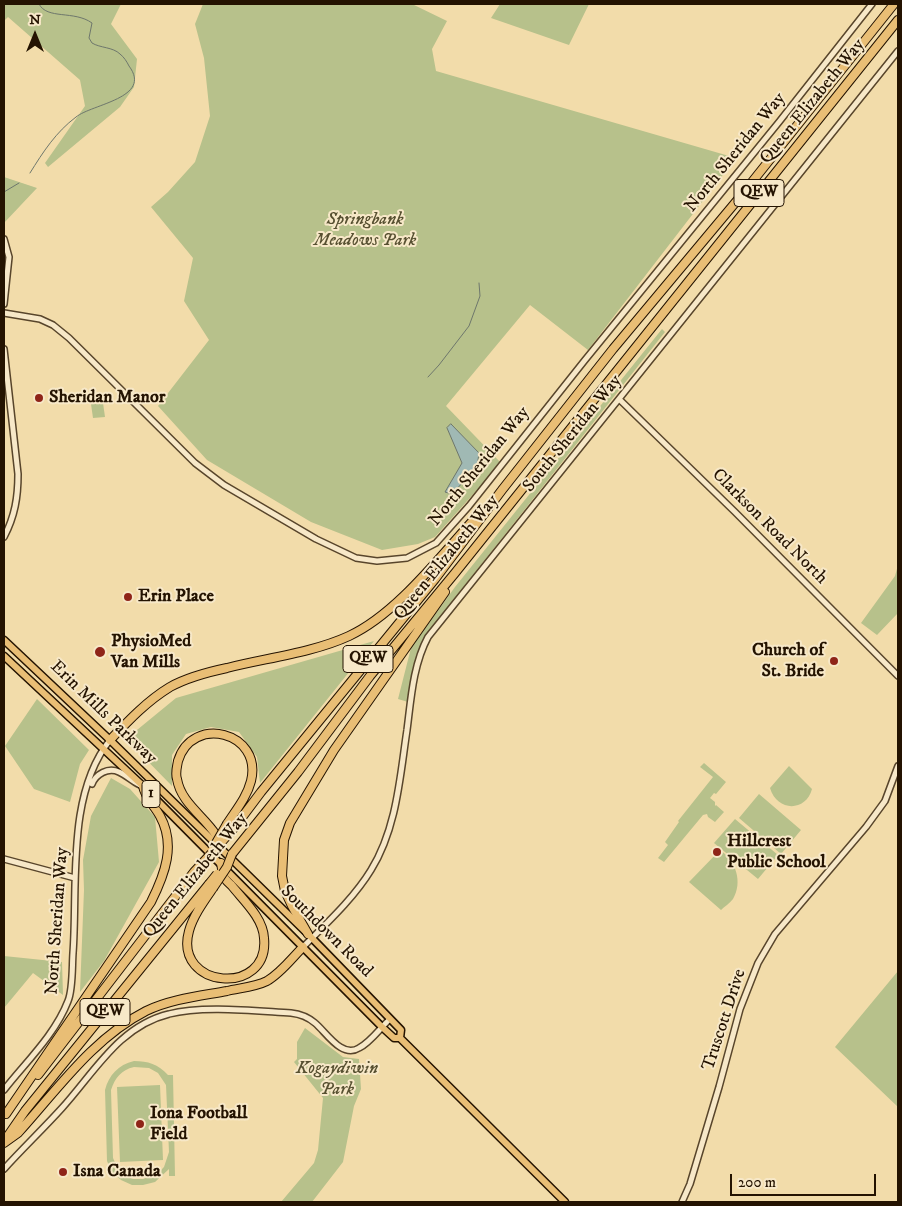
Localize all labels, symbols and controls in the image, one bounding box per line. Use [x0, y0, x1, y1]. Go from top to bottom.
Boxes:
north arrow [10, 10, 60, 60]
text: N [29, 11, 41, 29]
street label: Queen Elizabeth Way [756, 35, 870, 169]
street label: North Sheridan Way [681, 89, 791, 217]
road number: QEW [734, 180, 784, 207]
park label: Springbank Meadows Park [314, 209, 416, 252]
street label: South Sheridan Way [519, 371, 627, 497]
place label: Sheridan Manor [49, 387, 165, 409]
marker: Sheridan Manor [33, 392, 45, 404]
street label: North Sheridan Way [425, 403, 535, 531]
street label: Clarkson Road North [707, 465, 831, 589]
street label: Queen Elizabeth Way [390, 491, 504, 625]
place label: Erin Place [138, 586, 214, 608]
marker: Erin Place [122, 591, 134, 603]
place label: PhysioMed Van Mills [111, 631, 191, 674]
place label: Church of St. Bride [752, 640, 824, 682]
marker: PhysioMed Van Mills [93, 645, 107, 659]
road number: QEW [343, 646, 393, 672]
marker: Church of St. Bride [828, 655, 840, 667]
street label: Erin Mills Parkway [45, 656, 161, 770]
road number: 1 [142, 781, 160, 808]
street label: Queen Elizabeth Way [139, 809, 253, 943]
place label: Hillcrest Public School [727, 831, 826, 874]
street label: North Sheridan Way [42, 846, 74, 996]
marker: Hillcrest Public School [711, 846, 723, 858]
street label: Southdown Road [275, 881, 377, 983]
street label: Truscott Drive [698, 967, 752, 1073]
road number: QEW [80, 999, 130, 1026]
park label: Kogaydiwin Park [296, 1058, 378, 1100]
place label: Iona Football Field [150, 1103, 247, 1146]
marker: Iona Football Field [134, 1118, 146, 1130]
place label: Isna Canada [73, 1161, 161, 1183]
scale bar [732, 1164, 878, 1196]
marker: Isna Canada [57, 1166, 69, 1178]
text: 200 m [738, 1173, 776, 1192]

